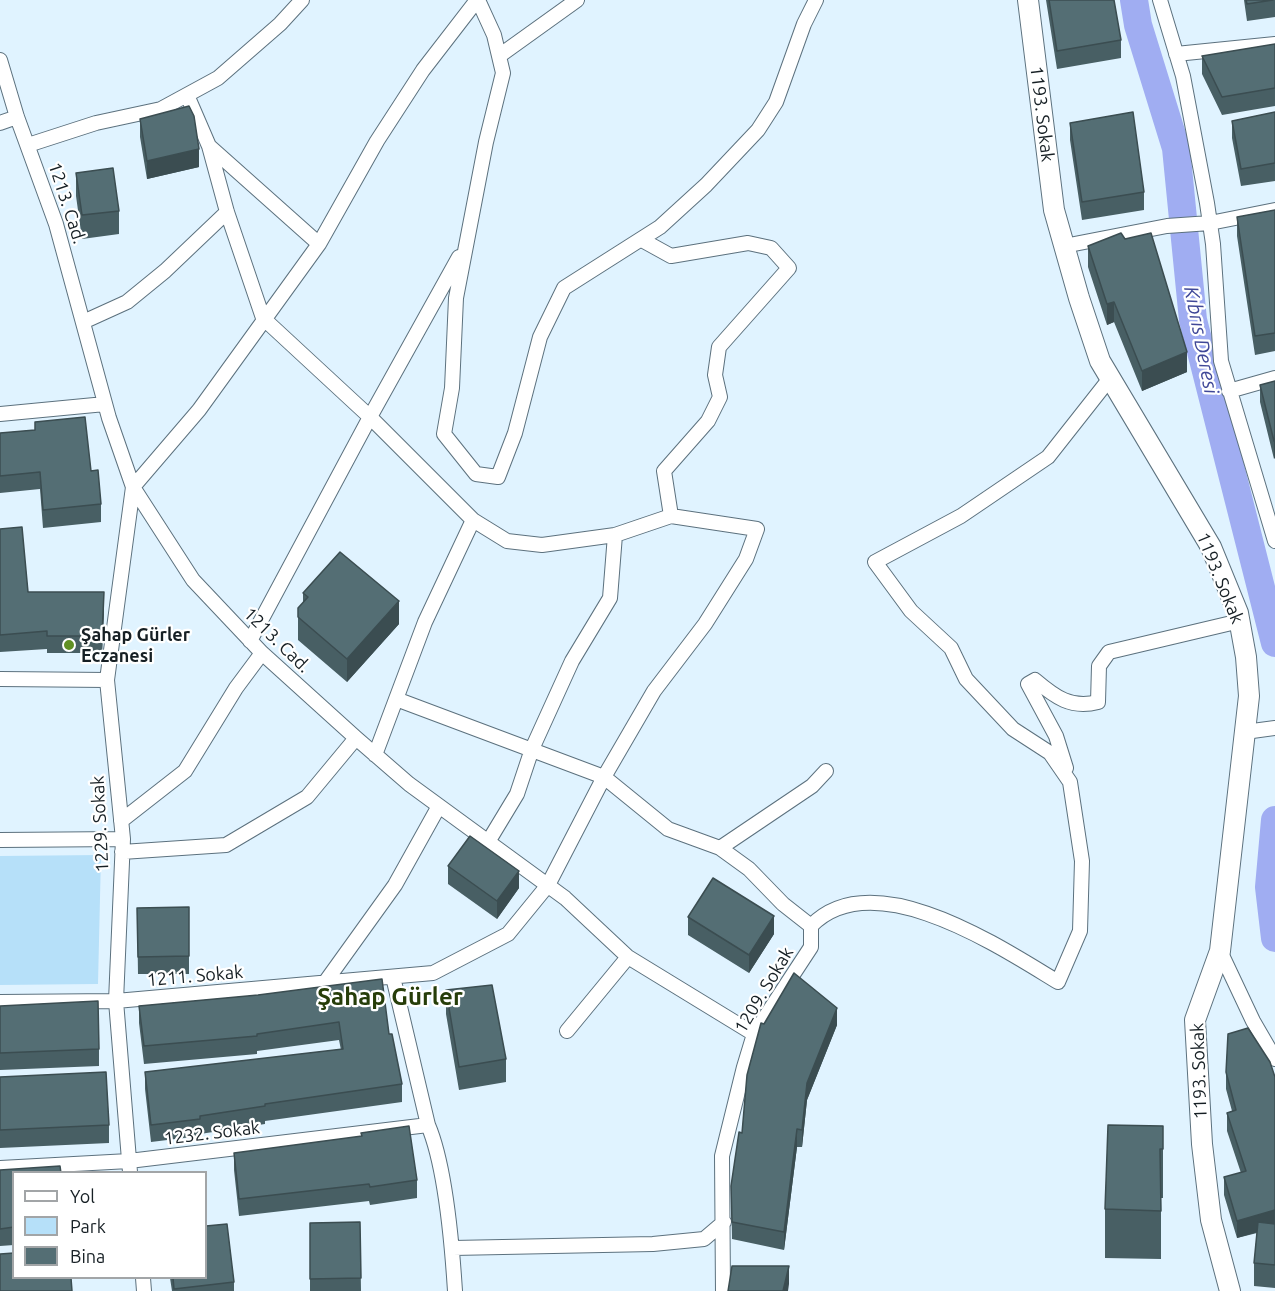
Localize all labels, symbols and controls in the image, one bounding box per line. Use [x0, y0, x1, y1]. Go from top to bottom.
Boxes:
street label: 1193. Sokak [1025, 65, 1059, 163]
street label: 1213. Cad. [44, 160, 90, 246]
water label: Kıbrıs Deresi [1179, 284, 1223, 396]
street label: 1193. Sokak [1192, 529, 1248, 627]
street label: 1213. Cad. [239, 603, 315, 677]
place label: Şahap Gürler Eczanesi [81, 624, 190, 666]
marker: Şahap Gürler Eczanesi [62, 638, 76, 652]
street label: 1229. Sokak [87, 775, 113, 873]
street label: 1209. Sokak [730, 943, 798, 1037]
street label: 1211. Sokak [146, 961, 244, 991]
district label: Şahap Gürler [317, 983, 463, 1011]
street label: 1193. Sokak [1187, 1022, 1211, 1120]
street label: 1232. Sokak [163, 1116, 261, 1150]
legend [12, 1171, 207, 1279]
text: Yol [70, 1186, 95, 1206]
text: Park [70, 1216, 106, 1236]
text: Bina [70, 1246, 105, 1266]

